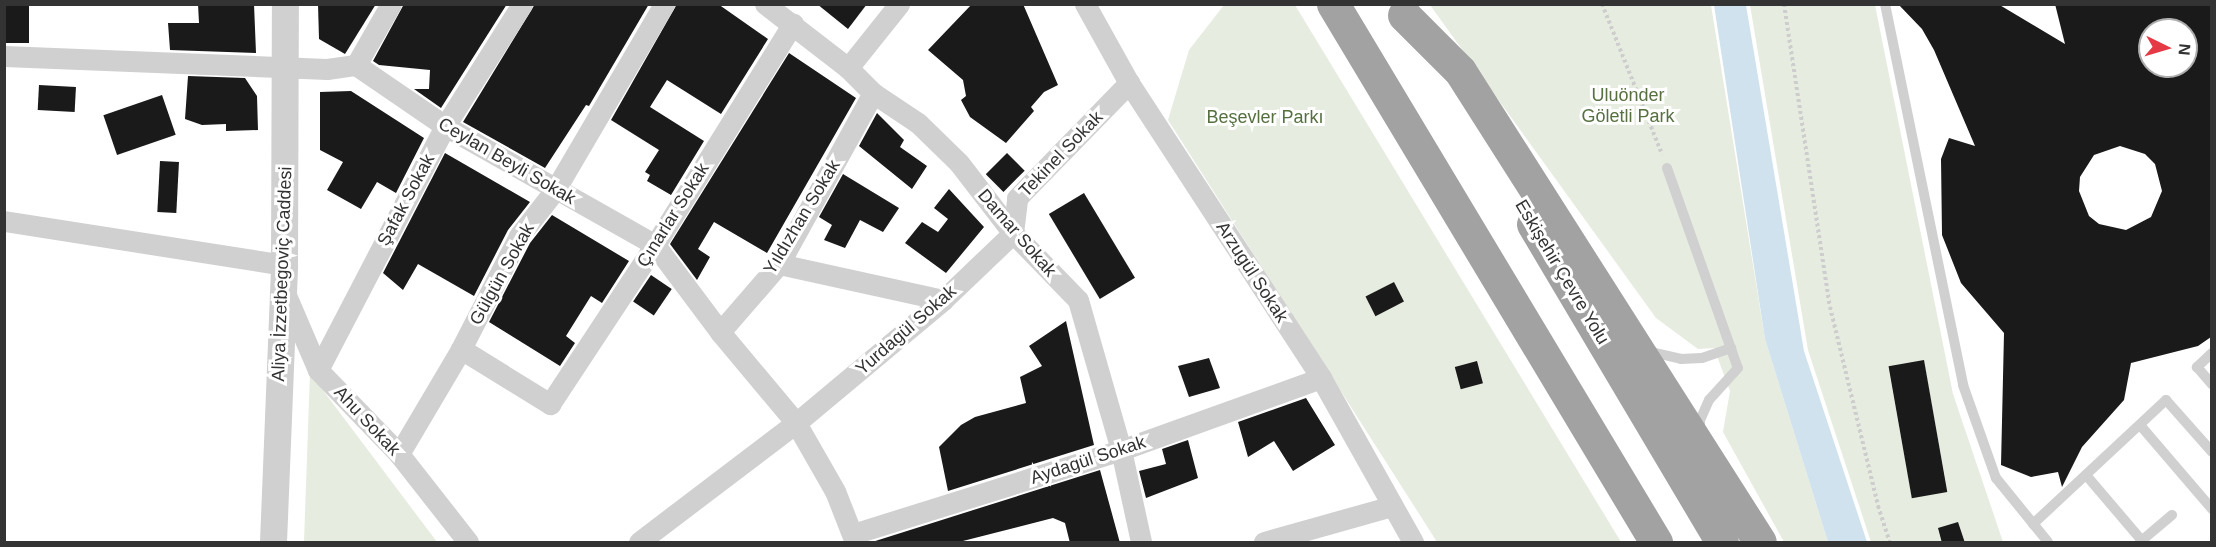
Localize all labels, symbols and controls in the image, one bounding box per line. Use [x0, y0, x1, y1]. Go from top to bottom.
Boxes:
north arrow [2138, 18, 2198, 78]
text: N [2175, 43, 2193, 56]
park label: Uluönder Göletli Park [1581, 85, 1675, 128]
park label: Beşevler Parkı [1206, 106, 1324, 128]
street label: Tekinel Sokak [1015, 107, 1107, 201]
street label: Ceylan Beyli Sokak [434, 113, 580, 209]
street label: Şafak Sokak [373, 150, 439, 250]
street label: Yıldızhan Sokak [759, 156, 845, 278]
street label: Çınarlar Sokak [632, 159, 714, 271]
street label: Aliya İzzetbegoviç Caddesi [267, 166, 297, 382]
street label: Damar Sokak [973, 185, 1061, 281]
street label: Eskişehir Çevre Yolu [1510, 196, 1614, 348]
street label: Arzugül Sokak [1211, 217, 1293, 327]
street label: Gülgün Sokak [465, 219, 539, 329]
street label: Yurdagül Sokak [851, 280, 961, 380]
street label: Ahu Sokak [329, 382, 405, 460]
street label: Aydagül Sokak [1028, 431, 1148, 489]

